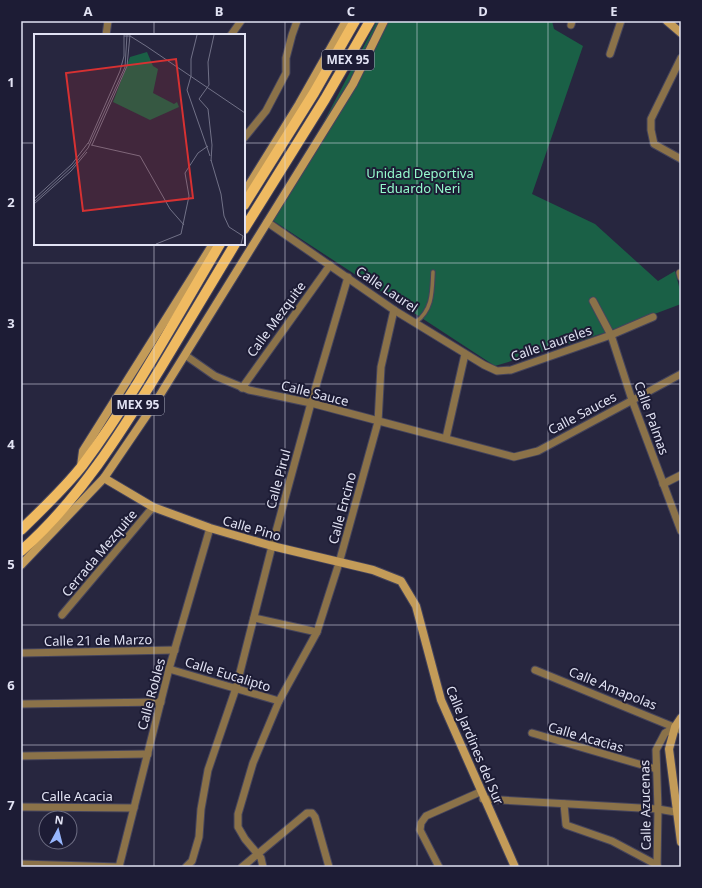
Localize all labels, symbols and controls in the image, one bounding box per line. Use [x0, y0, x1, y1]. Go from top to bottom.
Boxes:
text: A [84, 2, 93, 20]
text: B [215, 2, 223, 20]
text: C [347, 2, 355, 20]
text: D [478, 2, 488, 20]
text: E [610, 2, 618, 20]
inset map [34, 34, 245, 245]
road number: MEX 95 [322, 50, 374, 70]
text: 1 [7, 73, 15, 91]
park label: Unidad Deportiva Eduardo Neri [366, 164, 474, 197]
text: 2 [7, 193, 15, 211]
street label: Calle Laurel [353, 262, 421, 316]
street label: Calle Mezquite [242, 278, 310, 360]
text: 3 [7, 314, 15, 332]
street label: Calle Laureles [508, 321, 594, 365]
street label: Calle Sauce [279, 376, 351, 410]
street label: Calle Palmas [630, 379, 674, 457]
street label: Calle Sauces [545, 387, 619, 439]
road number: MEX 95 [112, 395, 164, 415]
text: 4 [7, 435, 15, 453]
street label: Calle Pirul [261, 447, 295, 511]
street label: Calle Encino [324, 470, 360, 546]
street label: Cerrada Mezquite [57, 506, 141, 600]
street label: Calle Pino [221, 511, 283, 545]
text: 5 [7, 555, 15, 573]
street label: Calle 21 de Marzo [44, 630, 152, 650]
street label: Calle Eucalipto [183, 652, 273, 696]
street label: Calle Robles [133, 656, 169, 732]
street label: Calle Amapolas [566, 662, 660, 714]
text: 6 [7, 676, 15, 694]
street label: Calle Jardines del Sur [442, 683, 508, 808]
street label: Calle Acacias [546, 718, 626, 756]
street label: Calle Azucenas [635, 760, 655, 850]
street label: Calle Acacia [41, 787, 113, 805]
text: 7 [7, 796, 15, 814]
north arrow [38, 810, 78, 850]
text: N [54, 812, 65, 828]

